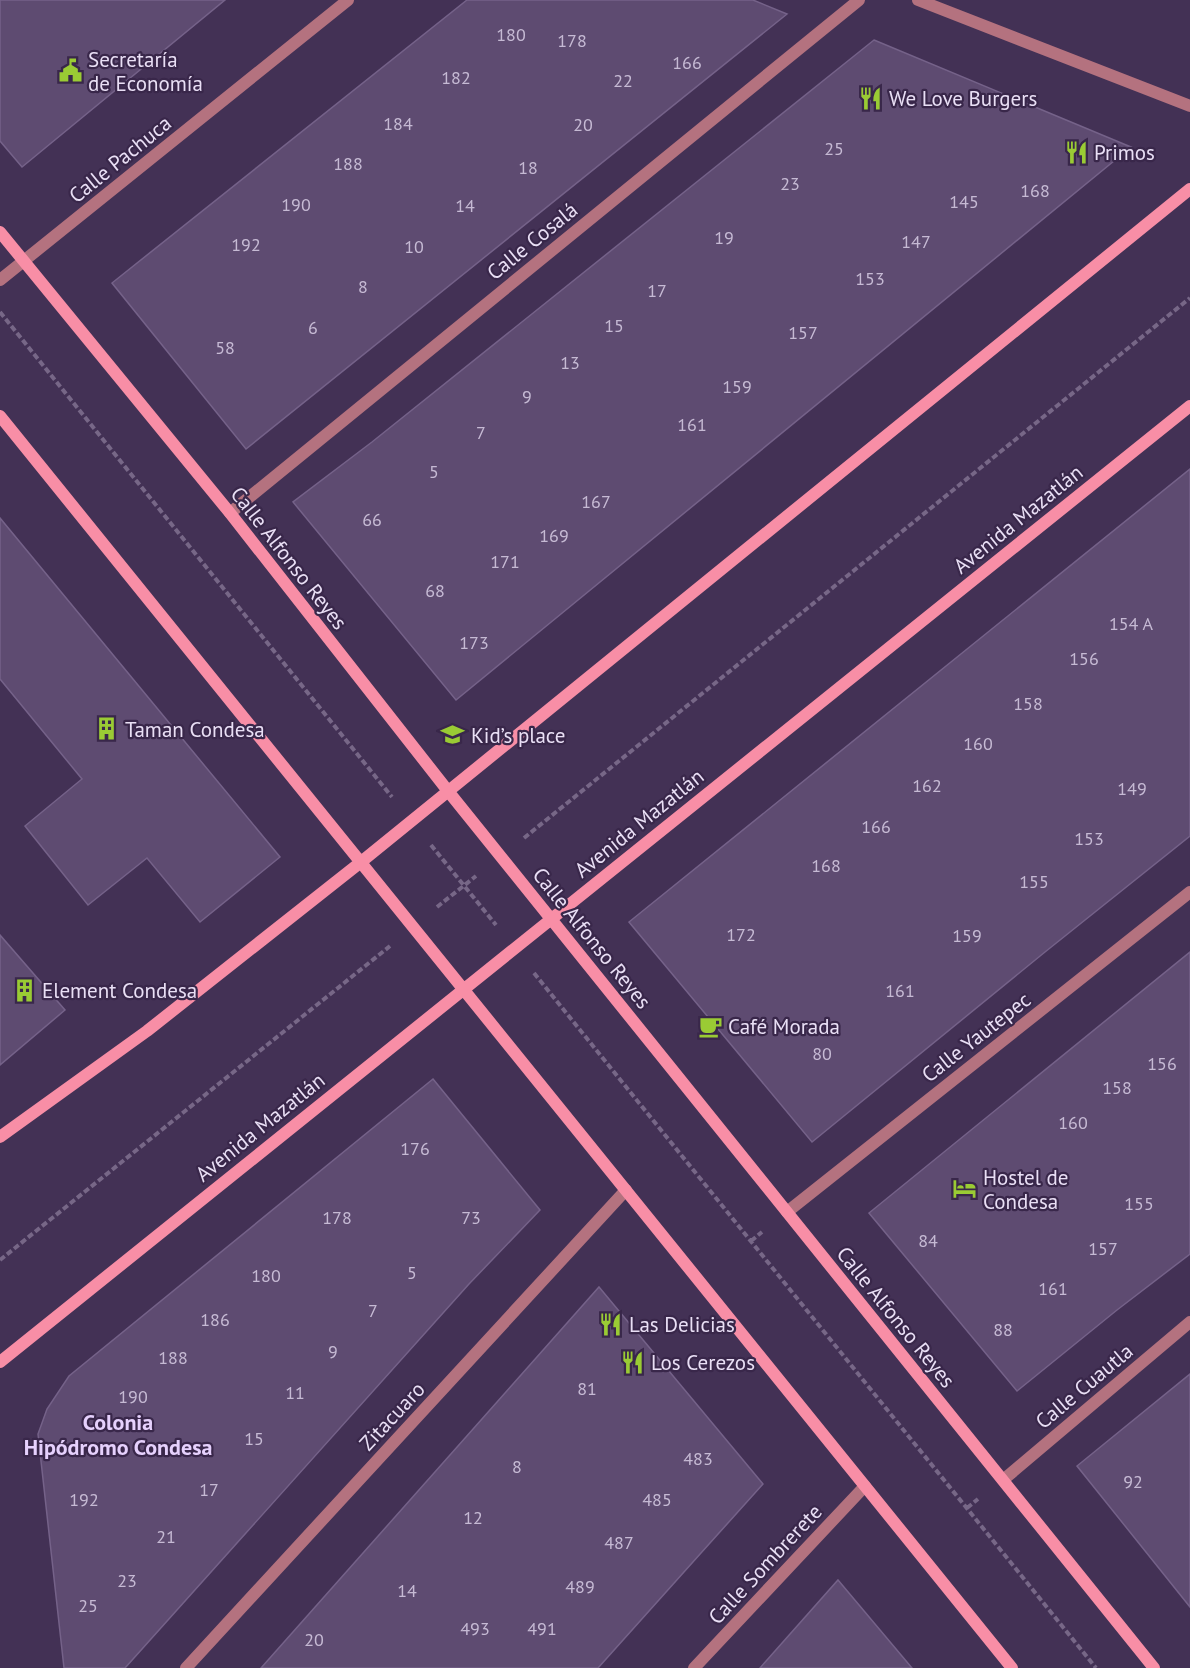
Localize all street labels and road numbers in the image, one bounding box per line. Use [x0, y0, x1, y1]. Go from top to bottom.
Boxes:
street label: Calle Pachuca [63, 109, 177, 209]
street label: Calle Cosalá [481, 196, 583, 286]
street label: Avenida Mazatlán [948, 459, 1088, 579]
street label: Calle Alfonso Reyes [225, 481, 353, 635]
street label: Avenida Mazatlán [569, 763, 709, 883]
street label: Calle Alfonso Reyes [527, 862, 657, 1014]
street label: Calle Yautepec [916, 986, 1036, 1088]
street label: Avenida Mazatlán [190, 1067, 330, 1187]
street label: Calle Alfonso Reyes [831, 1241, 961, 1393]
street label: Calle Cuautla [1030, 1337, 1138, 1435]
street label: Zitacuaro [353, 1376, 431, 1456]
street label: Calle Sombrerete [702, 1498, 828, 1630]

